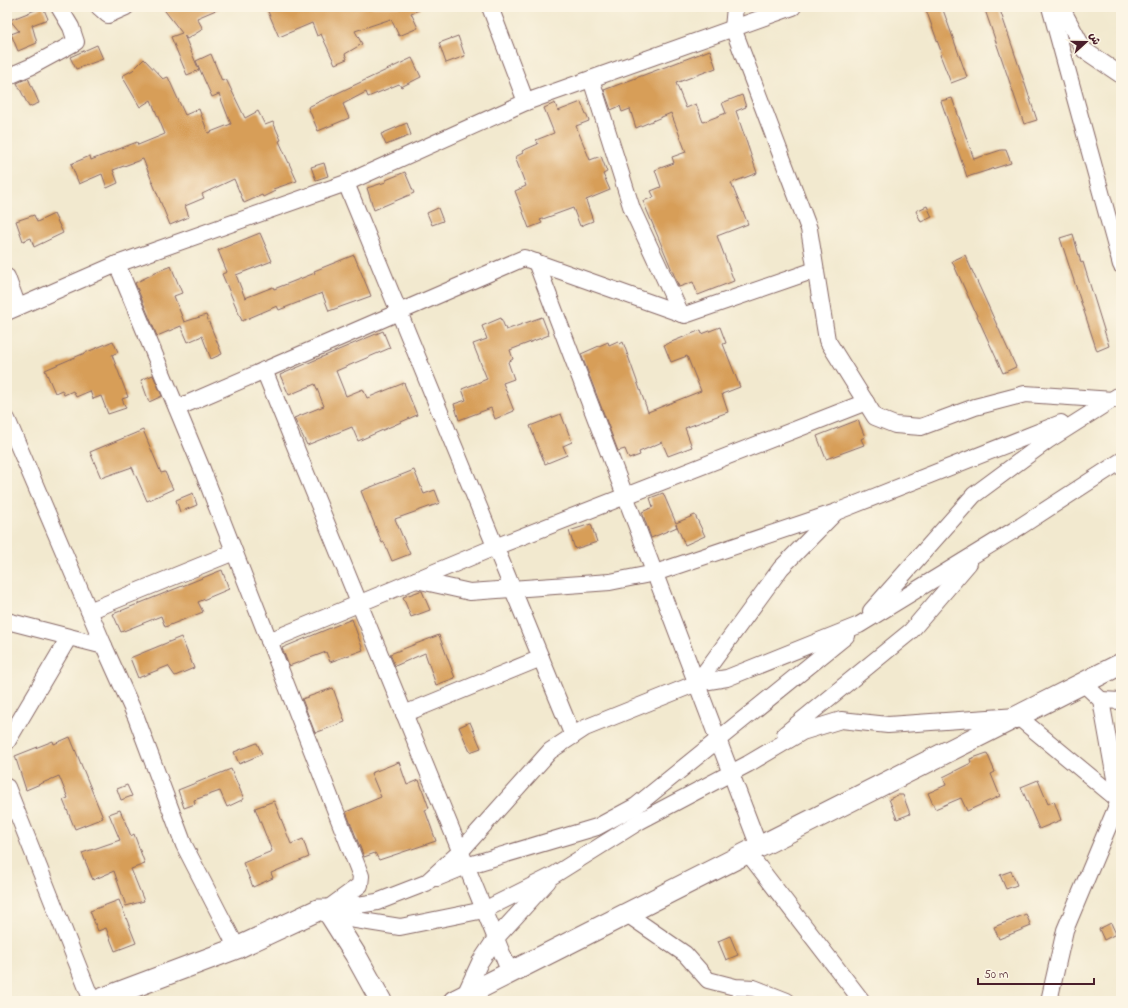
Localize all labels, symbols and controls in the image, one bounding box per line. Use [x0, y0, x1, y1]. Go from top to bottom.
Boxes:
north arrow [1066, 22, 1106, 62]
text: ش [1085, 30, 1104, 47]
scale bar [978, 960, 1094, 986]
text: 50 m [984, 966, 1008, 984]

